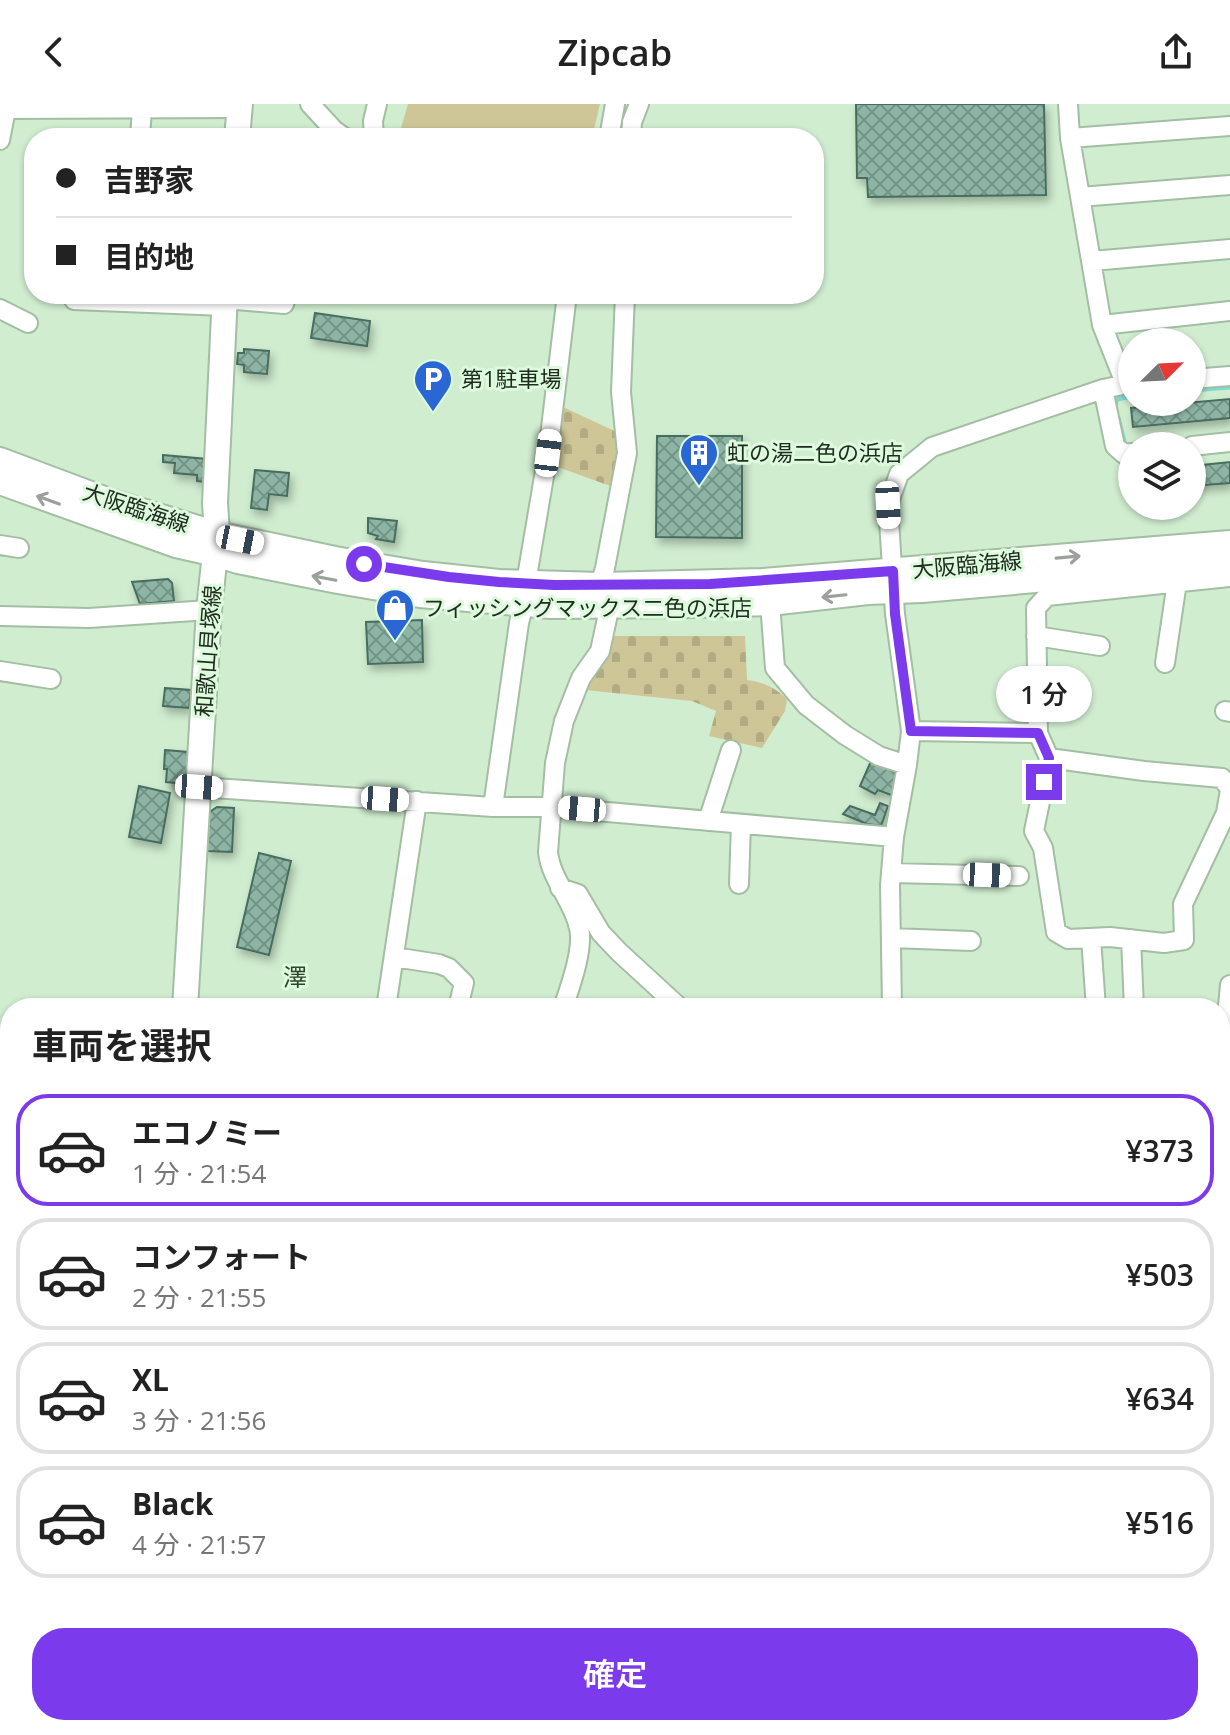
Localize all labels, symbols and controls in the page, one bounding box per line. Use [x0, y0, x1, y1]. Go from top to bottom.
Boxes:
text: Zipcab [558, 28, 672, 77]
icon: back [32, 30, 76, 74]
icon: share [1154, 30, 1198, 74]
text: 吉野家 [104, 159, 194, 200]
text: 目的地 [104, 236, 194, 277]
north arrow [1118, 328, 1206, 416]
map controls [1118, 328, 1206, 520]
parking icon: 第1駐車場 [412, 358, 454, 413]
place label: 第1駐車場 [461, 363, 562, 393]
car [533, 428, 563, 478]
building icon: 虹の湯二色の浜店 [678, 432, 720, 487]
button: layers [1118, 432, 1206, 520]
place label: 虹の湯二色の浜店 [727, 437, 903, 467]
street label: 大阪臨海線 [79, 476, 193, 538]
car [875, 480, 901, 530]
one-way arrow [36, 491, 61, 506]
car [214, 524, 266, 556]
street label: 大阪臨海線 [911, 544, 1023, 584]
route start [346, 546, 382, 582]
one-way arrow [1054, 549, 1081, 564]
one-way arrow [312, 570, 338, 585]
street label: 和歌山貝塚線 [187, 584, 227, 718]
shop icon: フィッシングマックス二色の浜店 [374, 587, 416, 642]
one-way arrow [821, 588, 848, 603]
place label: フィッシングマックス二色の浜店 [423, 592, 752, 622]
callout: 1 分 [996, 666, 1092, 722]
text: 1 分 [1020, 676, 1068, 712]
route end [1026, 764, 1062, 800]
car [174, 773, 224, 801]
car [360, 785, 410, 813]
car [557, 795, 607, 823]
car [963, 862, 1011, 888]
district label: 澤 [283, 960, 307, 993]
text: 車両を選択 [32, 1021, 212, 1070]
text: エコノミー [132, 1112, 282, 1153]
icon: car [36, 1114, 108, 1186]
text: ¥373 [1125, 1130, 1194, 1171]
text: 1 分 · 21:54 [132, 1155, 266, 1191]
text: コンフォート [132, 1236, 311, 1277]
icon: car [36, 1238, 108, 1310]
text: ¥503 [1125, 1254, 1194, 1295]
text: 2 分 · 21:55 [132, 1279, 266, 1315]
text: XL [132, 1359, 169, 1400]
icon: car [36, 1362, 108, 1434]
text: ¥634 [1125, 1378, 1194, 1419]
text: 3 分 · 21:56 [132, 1402, 266, 1438]
text: Black [132, 1483, 213, 1524]
icon: car [36, 1486, 108, 1558]
text: ¥516 [1125, 1502, 1194, 1543]
text: 4 分 · 21:57 [132, 1526, 266, 1562]
button: 確定 [32, 1628, 1198, 1720]

